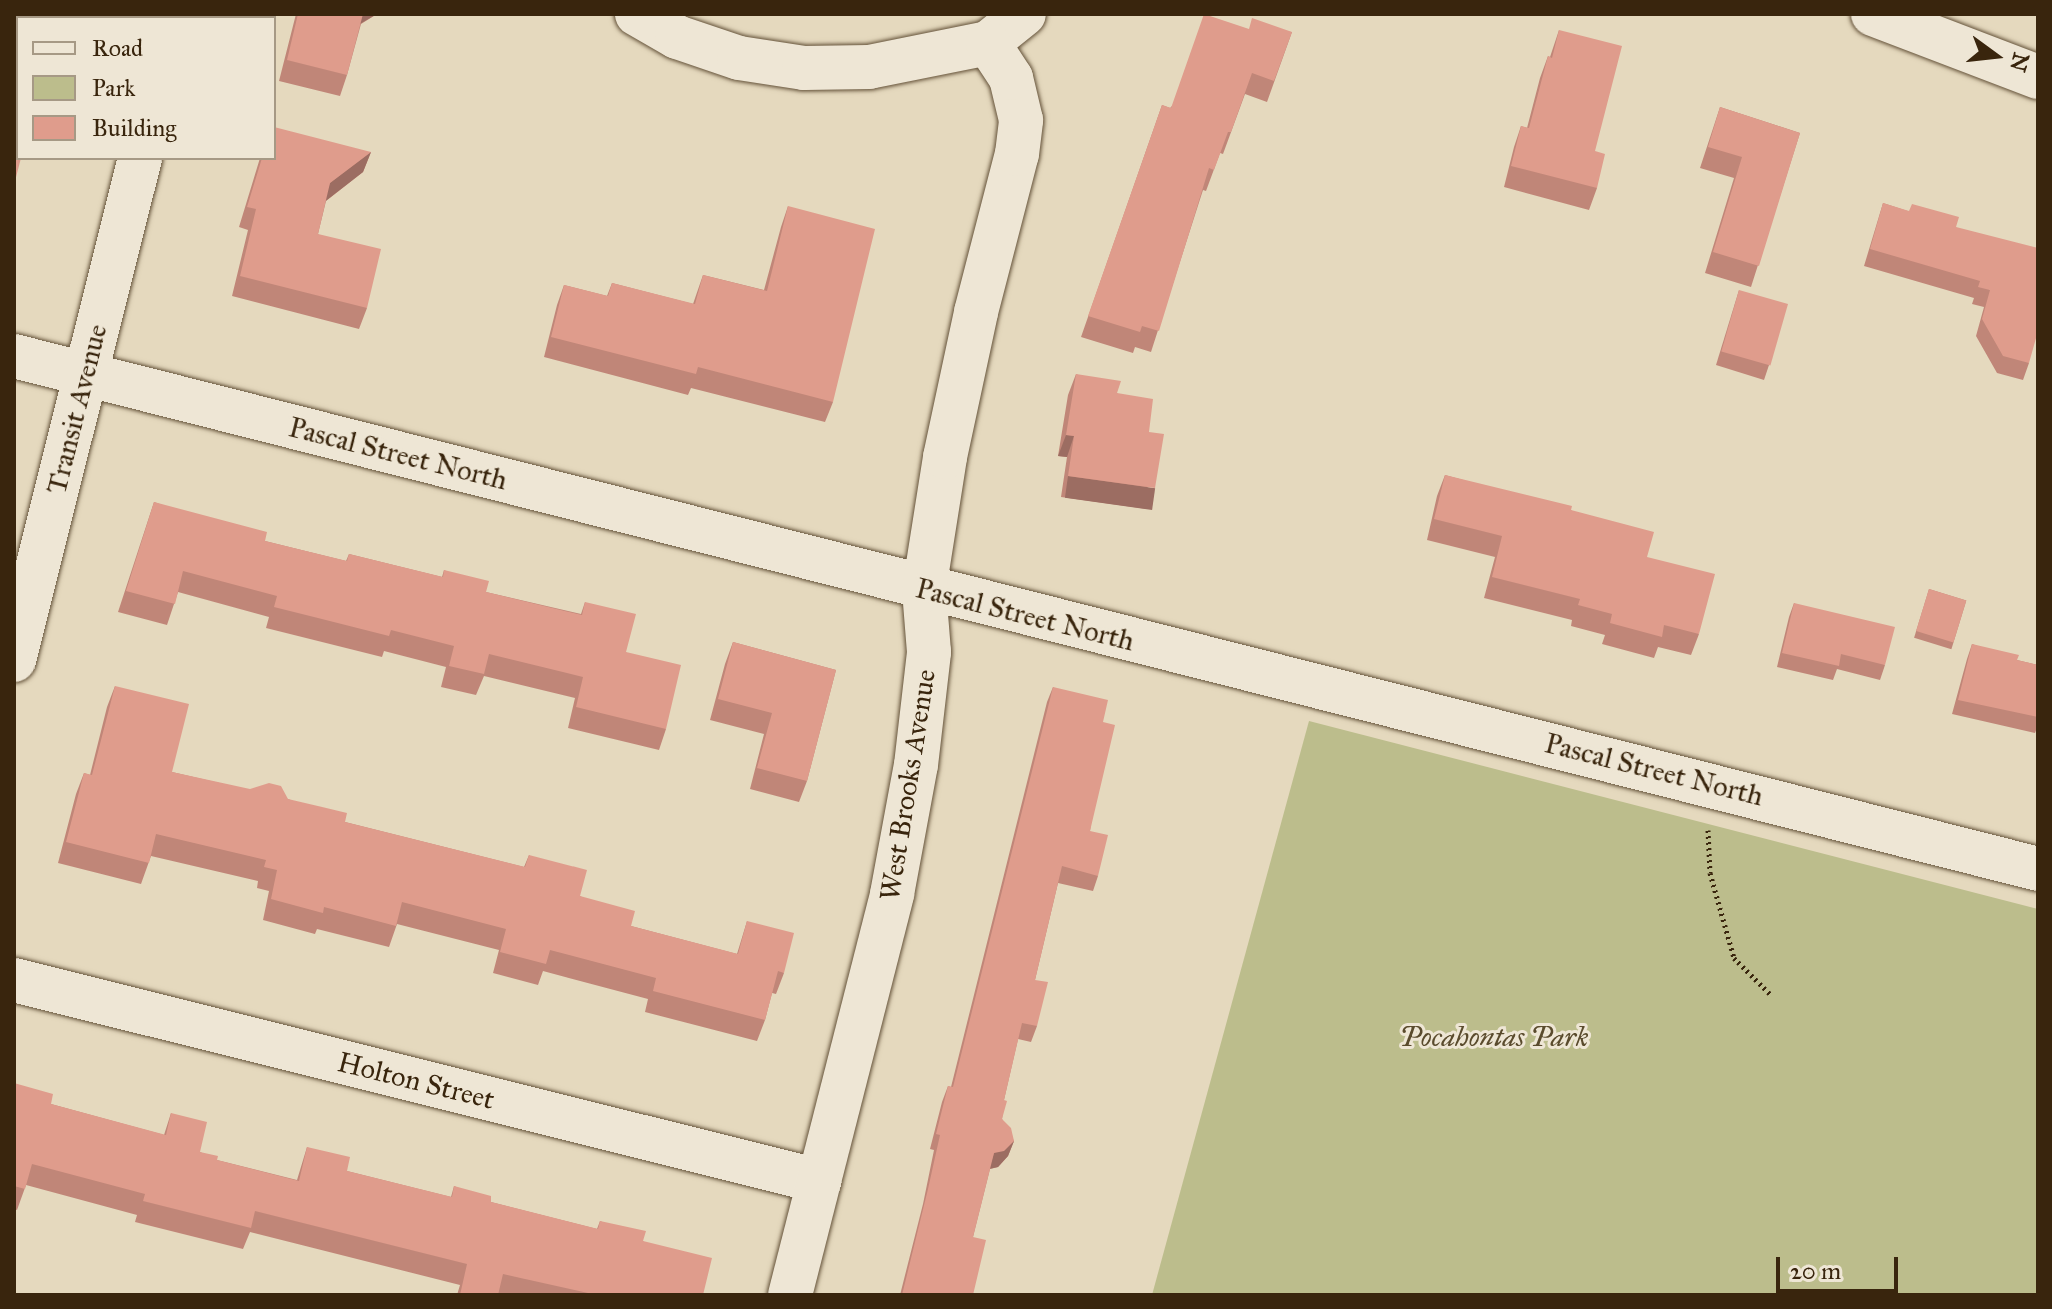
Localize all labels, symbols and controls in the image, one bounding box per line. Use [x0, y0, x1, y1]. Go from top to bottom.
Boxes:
legend [16, 16, 276, 160]
north arrow [1956, 16, 2036, 96]
text: Road [92, 33, 143, 63]
text: N [2004, 50, 2035, 75]
text: Park [92, 73, 135, 103]
text: Building [92, 113, 177, 143]
street label: Transit Avenue [40, 321, 114, 497]
street label: Pascal Street North [285, 411, 511, 497]
street label: Pascal Street North [912, 572, 1138, 658]
street label: West Brooks Avenue [873, 667, 943, 903]
street label: Pascal Street North [1541, 727, 1767, 813]
park label: Pocahontas Park [1400, 1020, 1588, 1054]
street label: Holton Street [334, 1045, 498, 1117]
scale bar [1780, 1241, 1902, 1291]
text: 20 m [1790, 1256, 1841, 1286]

